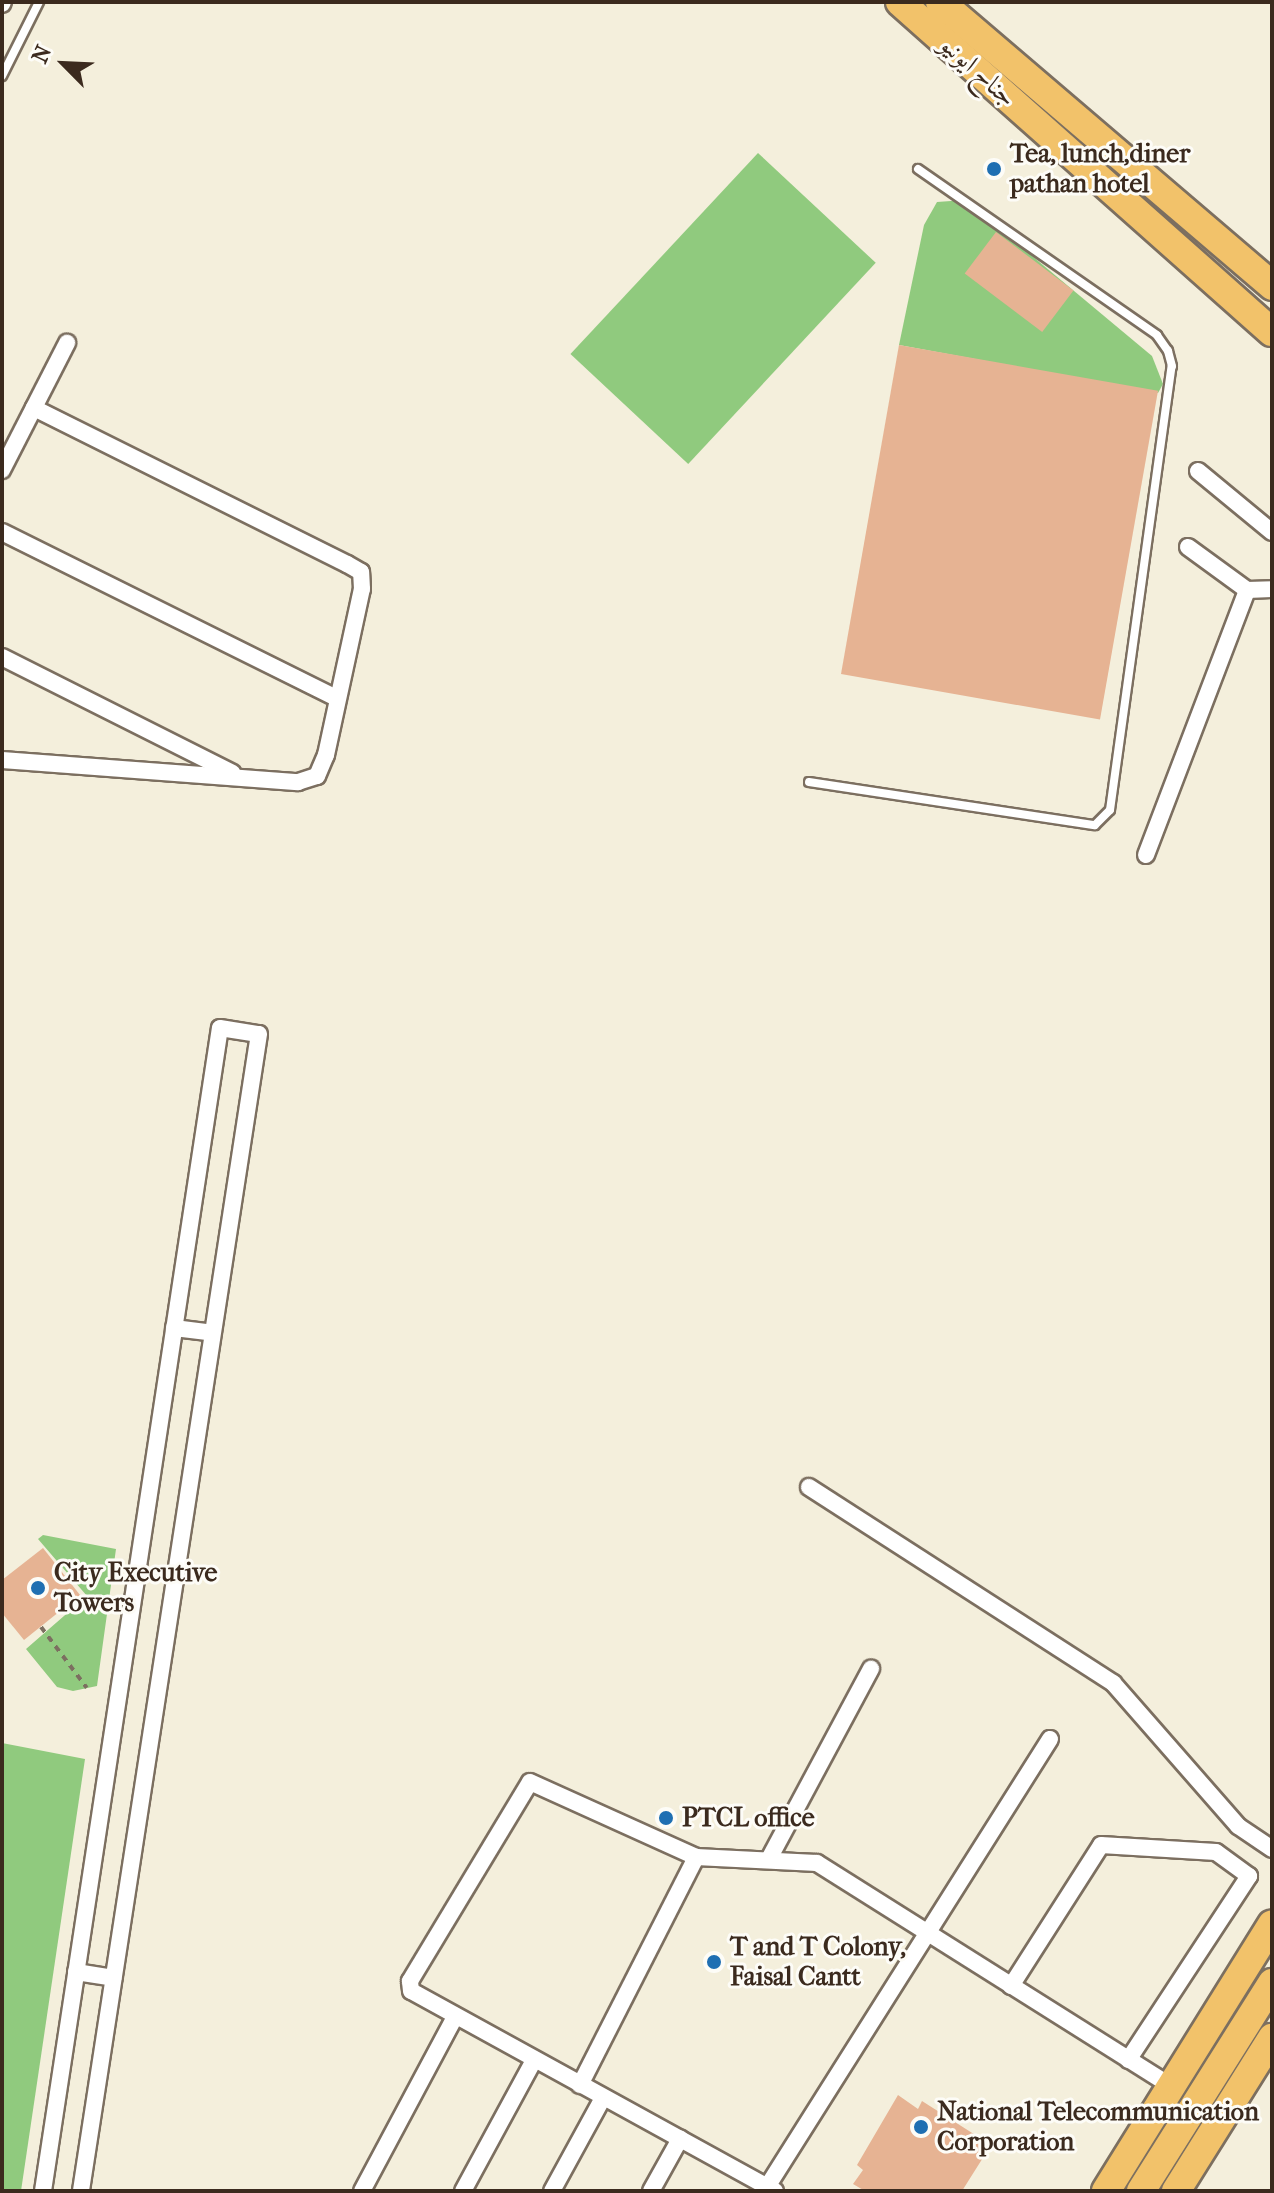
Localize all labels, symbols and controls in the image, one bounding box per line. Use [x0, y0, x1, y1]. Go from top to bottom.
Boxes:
north arrow [24, 24, 104, 104]
street label: جناح ایونیو [933, 29, 1023, 113]
text: N [27, 41, 57, 67]
place label: Tea, lunch,diner pathan hotel [1010, 138, 1190, 200]
marker: Tea, lunch,diner pathan hotel [985, 160, 1003, 178]
place label: City Executive Towers [54, 1557, 217, 1618]
marker: City Executive Towers [29, 1579, 47, 1597]
place label: PTCL office [682, 1802, 815, 1834]
marker: PTCL office [657, 1809, 675, 1827]
place label: T and T Colony, Faisal Cantt [730, 1931, 906, 1992]
marker: T and T Colony, Faisal Cantt [705, 1953, 723, 1971]
place label: National Telecommunication Corporation [937, 2096, 1259, 2158]
marker: National Telecommunication Corporation [912, 2118, 930, 2136]

